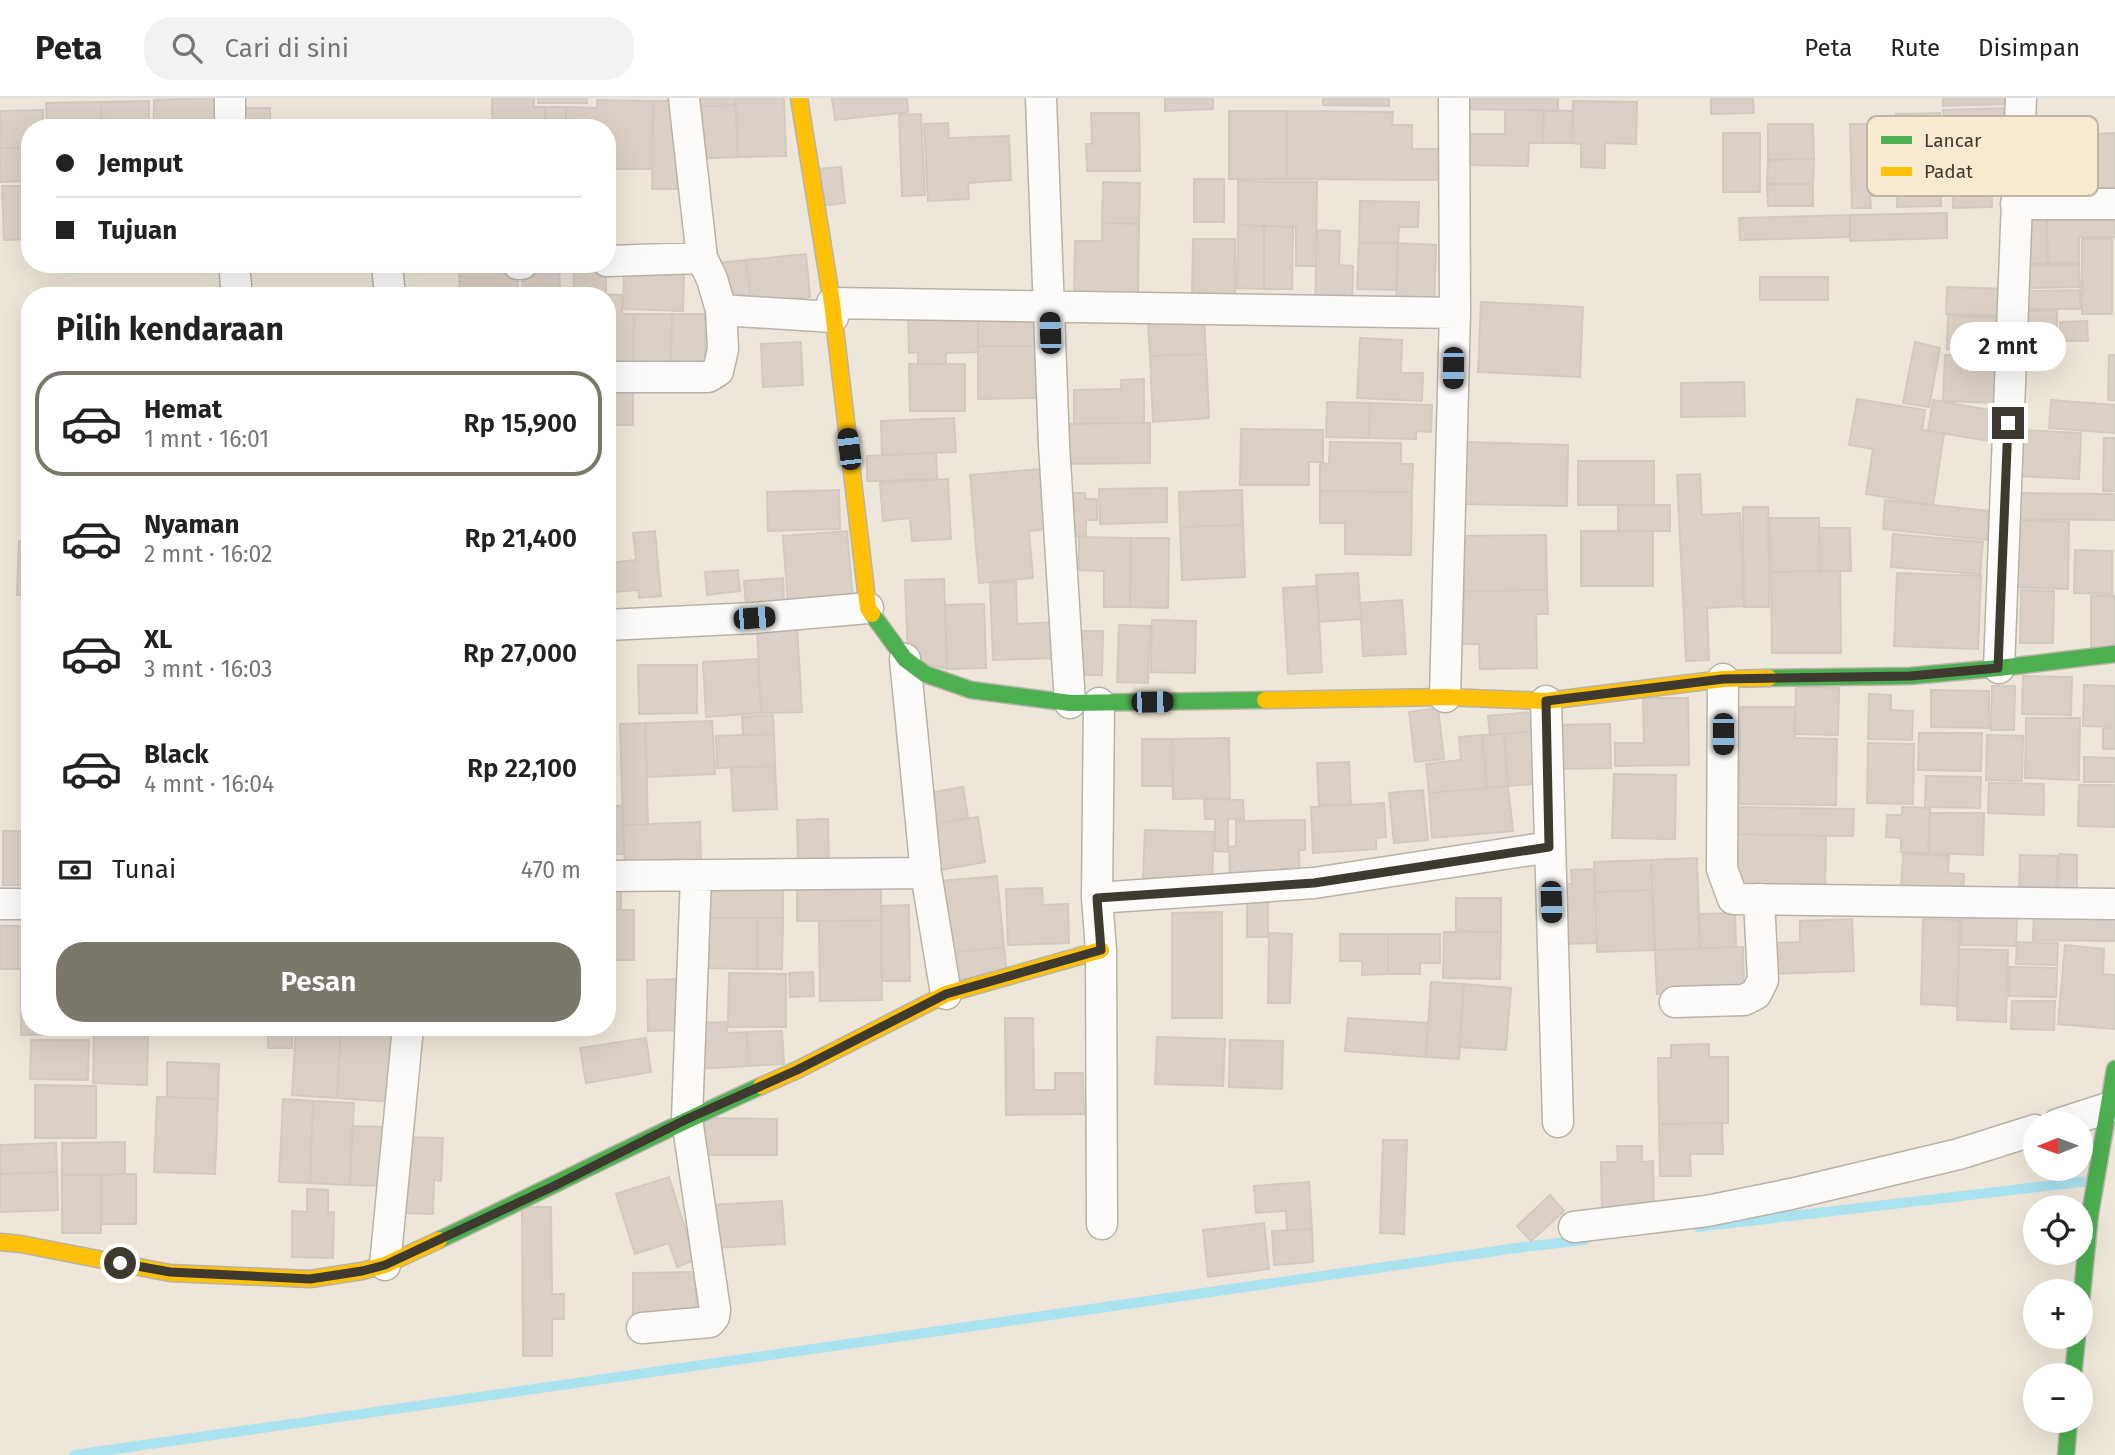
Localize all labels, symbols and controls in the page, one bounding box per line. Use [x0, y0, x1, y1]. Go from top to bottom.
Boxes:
search box [144, 17, 634, 80]
text: Peta [35, 28, 102, 68]
icon: search [168, 29, 206, 67]
text: Cari di sini [224, 33, 349, 64]
text: Peta [1804, 34, 1852, 62]
text: Rute [1890, 34, 1940, 62]
text: Disimpan [1978, 34, 2080, 62]
legend [1867, 116, 2098, 196]
text: Lancar [1924, 129, 1982, 152]
text: Jemput [98, 148, 183, 179]
text: Padat [1924, 160, 1973, 183]
text: Tujuan [98, 215, 177, 246]
text: Pilih kendaraan [56, 310, 284, 348]
car [1039, 312, 1062, 354]
callout: 2 mnt [1950, 322, 2066, 370]
text: 2 mnt [1979, 332, 2037, 360]
car [1443, 347, 1464, 389]
icon: car [60, 392, 123, 455]
text: Hemat [144, 394, 222, 425]
route end [1992, 407, 2024, 439]
text: Rp 15,900 [464, 408, 577, 439]
text: 1 mnt · 16:01 [144, 425, 269, 453]
car [837, 427, 862, 471]
icon: car [60, 507, 123, 570]
text: Nyaman [144, 509, 240, 540]
text: Rp 21,400 [464, 523, 577, 554]
text: 2 mnt · 16:02 [144, 540, 272, 568]
car [733, 606, 776, 630]
icon: car [60, 622, 123, 685]
text: XL [144, 624, 172, 655]
text: Rp 27,000 [463, 638, 577, 669]
text: 3 mnt · 16:03 [144, 655, 273, 683]
car [1131, 691, 1174, 713]
car [1713, 713, 1734, 755]
icon: car [60, 737, 123, 800]
text: Black [144, 739, 209, 770]
text: Rp 22,100 [467, 753, 577, 784]
text: 4 mnt · 16:04 [144, 770, 274, 798]
icon: cash [56, 851, 94, 889]
text: Tunai [112, 854, 176, 885]
text: 470 m [521, 856, 581, 884]
car [1540, 881, 1563, 923]
button: Pesan [56, 942, 581, 1022]
north arrow [2023, 1111, 2093, 1181]
map controls [2023, 1111, 2093, 1433]
button: locate [2023, 1195, 2093, 1265]
route start [104, 1247, 136, 1279]
button: + [2023, 1279, 2093, 1349]
button: − [2023, 1363, 2093, 1433]

